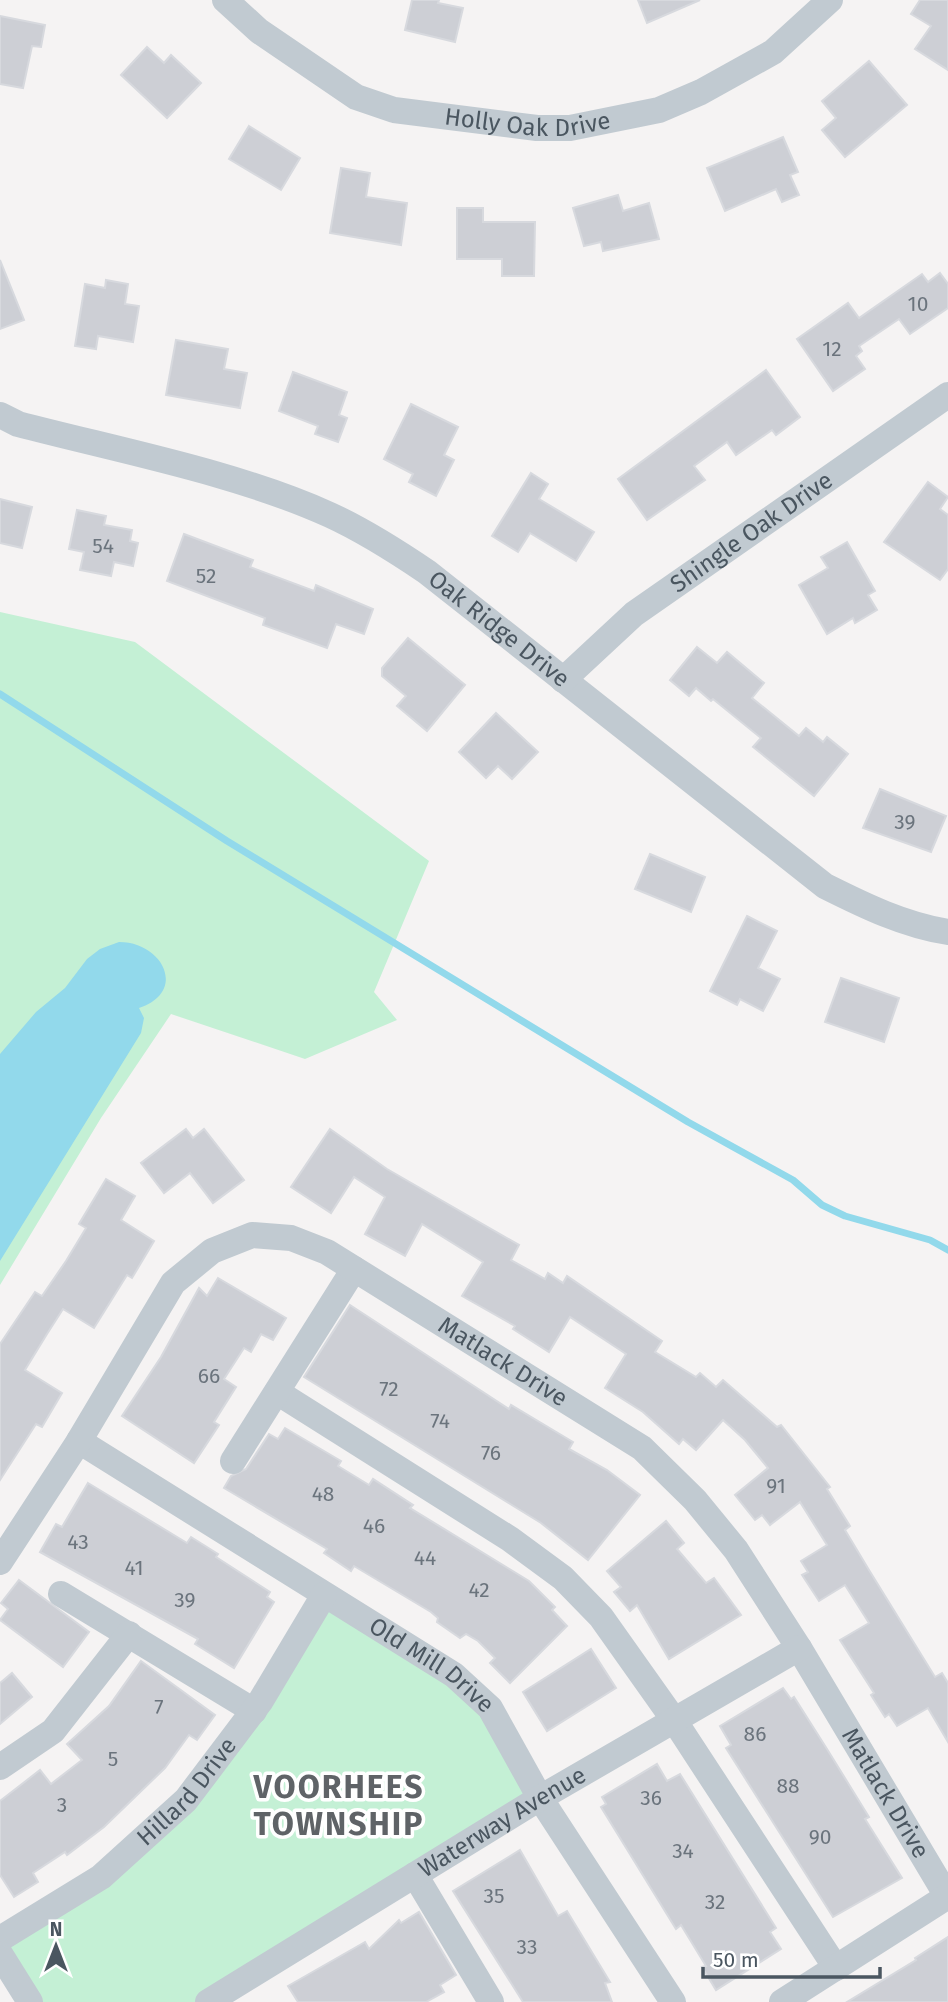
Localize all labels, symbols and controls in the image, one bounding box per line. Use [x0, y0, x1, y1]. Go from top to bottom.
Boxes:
street label: Holly Oak Drive [443, 102, 613, 142]
house number: 10 [908, 291, 928, 317]
house number: 12 [822, 336, 842, 362]
street label: Shingle Oak Drive [665, 466, 838, 598]
house number: 54 [92, 533, 114, 559]
house number: 52 [196, 563, 216, 589]
street label: Oak Ridge Drive [423, 565, 575, 693]
house number: 39 [894, 809, 916, 835]
street label: Matlack Drive [433, 1311, 573, 1412]
house number: 66 [198, 1363, 220, 1389]
house number: 72 [379, 1376, 399, 1402]
house number: 74 [430, 1408, 450, 1434]
house number: 76 [481, 1440, 501, 1466]
house number: 91 [766, 1473, 786, 1499]
house number: 48 [312, 1481, 334, 1507]
house number: 46 [363, 1513, 385, 1539]
house number: 43 [67, 1529, 89, 1555]
house number: 44 [414, 1545, 436, 1571]
house number: 41 [124, 1555, 144, 1581]
house number: 42 [468, 1577, 490, 1603]
house number: 39 [174, 1587, 196, 1613]
street label: Old Mill Drive [364, 1612, 500, 1719]
house number: 7 [154, 1694, 164, 1720]
house number: 86 [744, 1721, 766, 1747]
street label: Matlack Drive [836, 1723, 935, 1863]
street label: Hillard Drive [131, 1732, 242, 1851]
house number: 5 [108, 1746, 118, 1772]
street label: Waterway Avenue [414, 1761, 591, 1883]
district label: VOORHEES TOWNSHIP [252, 1768, 425, 1843]
house number: 88 [776, 1773, 800, 1799]
house number: 36 [640, 1785, 662, 1811]
house number: 3 [57, 1792, 67, 1818]
house number: 90 [809, 1824, 831, 1850]
house number: 34 [672, 1838, 694, 1864]
house number: 35 [484, 1883, 505, 1909]
house number: 32 [705, 1889, 725, 1915]
north arrow [21, 1911, 91, 1981]
text: N [50, 1918, 62, 1941]
house number: 33 [517, 1934, 537, 1960]
scale bar [703, 1936, 880, 1980]
text: 50 m [713, 1947, 759, 1973]

